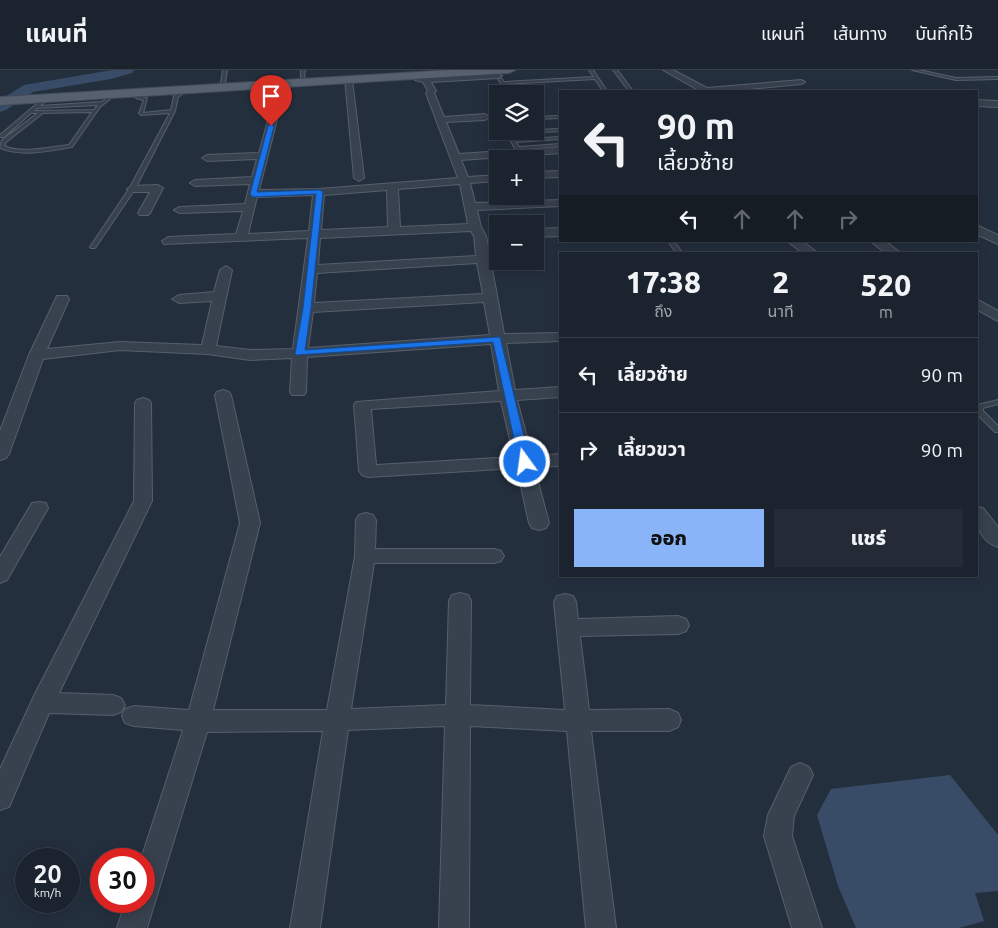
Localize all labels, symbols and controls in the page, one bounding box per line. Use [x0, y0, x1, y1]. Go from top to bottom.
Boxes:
text: แผนที่ [25, 20, 88, 47]
text: แผนที่ [761, 23, 805, 43]
text: เส้นทาง [833, 23, 887, 43]
text: บันทึกไว้ [915, 23, 973, 43]
pin [250, 75, 292, 126]
icon: arrive [257, 82, 285, 110]
map controls [489, 85, 544, 270]
button: layers [489, 85, 544, 140]
text: 90 m [657, 106, 735, 146]
icon: left [574, 110, 639, 175]
text: เลี้ยวซ้าย [657, 149, 734, 174]
button: + [489, 150, 544, 205]
icon: left [675, 205, 703, 233]
icon: ahead [728, 205, 756, 233]
icon: ahead [781, 205, 809, 233]
icon: right [834, 205, 862, 233]
button: − [489, 215, 544, 270]
text: 17:38 [626, 265, 701, 299]
text: 2 [772, 265, 789, 299]
text: 520 [860, 268, 911, 302]
text: ถึง [654, 302, 672, 320]
text: นาที [768, 302, 794, 320]
text: m [879, 303, 893, 321]
icon: left [574, 361, 602, 389]
text: เลี้ยวซ้าย [617, 363, 688, 385]
text: 90 m [921, 364, 963, 386]
position arrow [498, 435, 550, 487]
icon: right [574, 436, 602, 464]
text: เลี้ยวขวา [617, 438, 686, 460]
text: 90 m [921, 439, 963, 461]
button: ออก [574, 509, 764, 567]
button: แชร์ [774, 509, 963, 567]
speed limit sign: 30 [90, 848, 155, 913]
text: 20 [33, 860, 62, 888]
text: km/h [34, 886, 61, 899]

